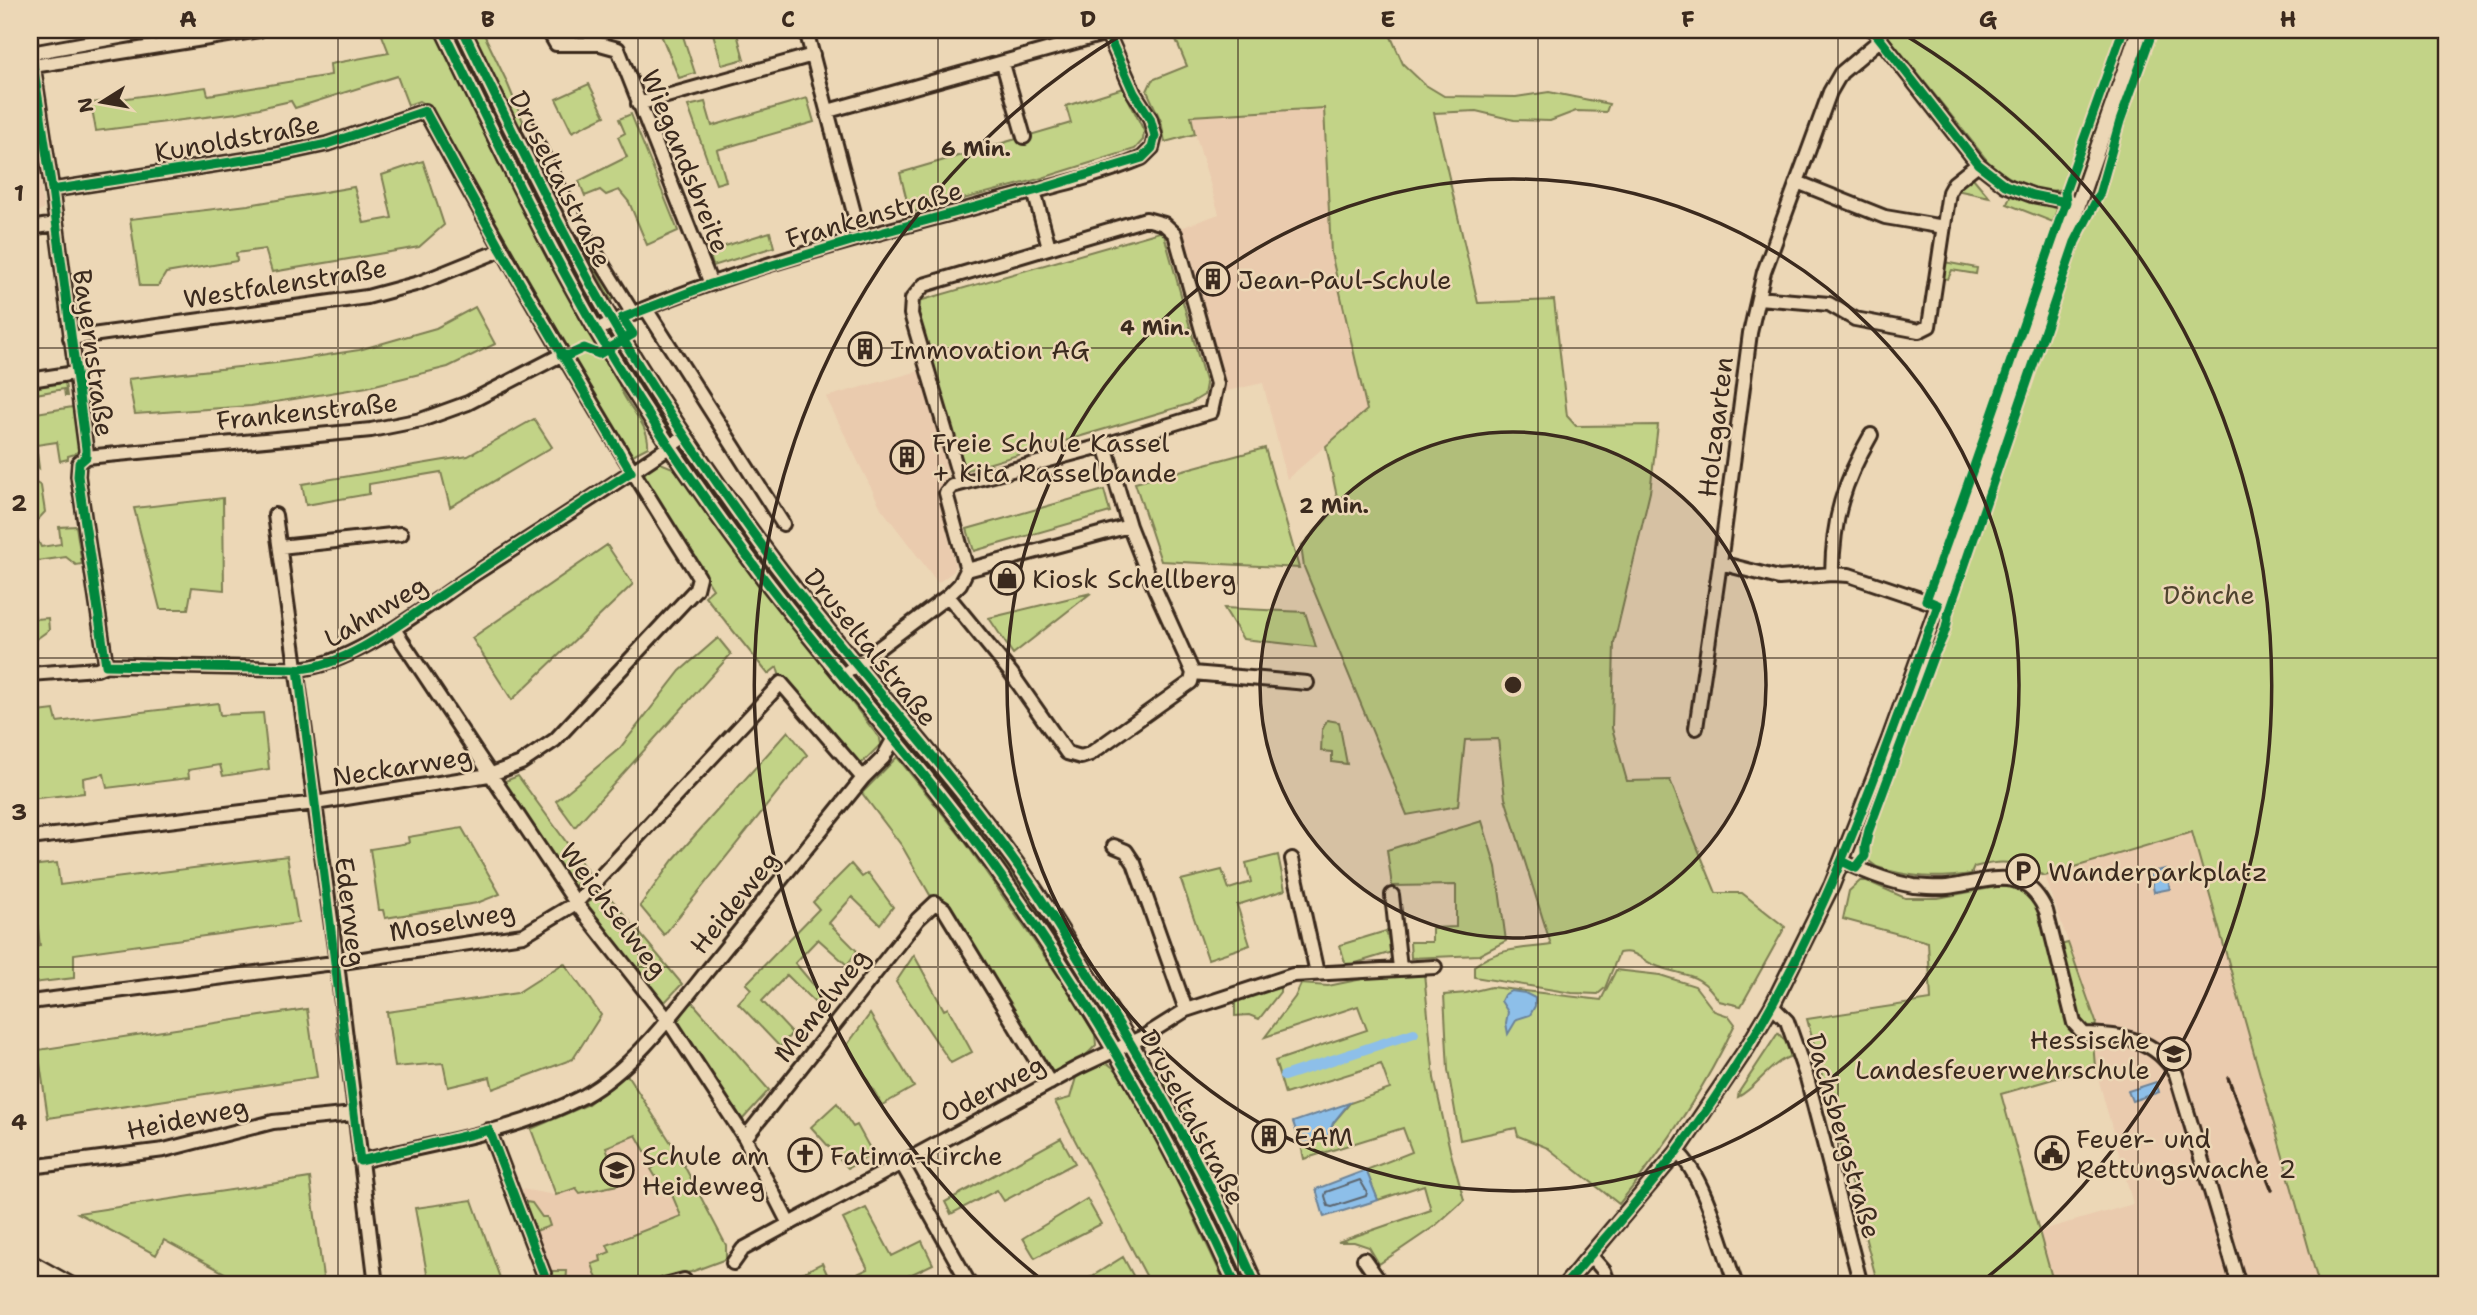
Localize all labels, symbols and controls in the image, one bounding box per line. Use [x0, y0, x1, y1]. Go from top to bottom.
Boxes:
text: A [179, 4, 197, 34]
text: B [481, 4, 495, 34]
text: C [781, 4, 795, 34]
text: D [1080, 4, 1096, 34]
text: E [1380, 4, 1396, 34]
text: F [1681, 4, 1695, 34]
text: G [1979, 4, 1998, 34]
text: H [2280, 4, 2296, 34]
street label: Wiegandsbreite [633, 64, 739, 258]
north arrow [66, 66, 136, 136]
street label: Druseltalstraße [501, 85, 621, 273]
text: N [72, 95, 100, 115]
street label: Kunoldstraße [151, 106, 323, 170]
text: 6 Min. [941, 135, 1011, 163]
street label: Frankenstraße [782, 172, 966, 256]
text: 1 [14, 178, 24, 208]
street label: Westfalenstraße [181, 250, 389, 316]
building icon: Jean-Paul-Schule [1194, 260, 1232, 298]
place label: Jean-Paul-Schule [1238, 262, 1452, 297]
street label: Bayernstraße [65, 267, 123, 439]
text: 4 Min. [1120, 314, 1190, 342]
building icon: Immovation AG [846, 330, 884, 368]
place label: Immovation AG [890, 332, 1090, 367]
street label: Holzgarten [1689, 355, 1741, 499]
street label: Frankenstraße [215, 384, 399, 438]
place label: Freie Schule Kassel + Kita Rasselbande [932, 425, 1177, 490]
building icon: Freie Schule Kassel + Kita Rasselbande [888, 438, 926, 476]
text: 2 [11, 488, 27, 518]
text: 2 Min. [1299, 492, 1369, 520]
shop icon: Kiosk Schellberg [988, 559, 1026, 597]
street label: Druseltalstraße [796, 560, 946, 734]
place label: Kiosk Schellberg [1032, 561, 1236, 596]
street label: Lahnweg [317, 567, 433, 655]
park label: Dönche [2163, 577, 2255, 612]
centre of rings [1501, 673, 1525, 697]
street label: Neckarweg [329, 738, 475, 794]
text: 3 [11, 797, 27, 827]
street label: Weichselweg [552, 835, 676, 985]
street label: Heideweg [682, 843, 786, 961]
parking icon: Wanderparkplatz [2004, 852, 2042, 890]
place label: Wanderparkplatz [2048, 854, 2267, 889]
street label: Ederweg [327, 855, 375, 969]
street label: Moselweg [386, 893, 518, 949]
street label: Memelweg [765, 941, 877, 1069]
place label: Hessische Landesfeuerwehrschule [1855, 1022, 2150, 1087]
street label: Druseltalstraße [1132, 1023, 1254, 1211]
street label: Dachsbergstraße [1798, 1029, 1890, 1243]
school or university icon: Hessische Landesfeuerwehrschule [2155, 1035, 2193, 1073]
street label: Oderweg [934, 1046, 1050, 1130]
street label: Heideweg [123, 1088, 251, 1148]
text: 4 [11, 1107, 27, 1137]
building icon: EAM [1250, 1117, 1288, 1155]
place label: EAM [1294, 1119, 1353, 1154]
place label: Feuer- und Rettungswache 2 [2076, 1121, 2297, 1186]
public building icon: Feuer- und Rettungswache 2 [2033, 1134, 2071, 1172]
church icon: Fatima-Kirche [786, 1136, 824, 1174]
place label: Schule am Heideweg [642, 1138, 770, 1203]
place label: Fatima-Kirche [830, 1138, 1003, 1173]
school or university icon: Schule am Heideweg [598, 1151, 636, 1189]

